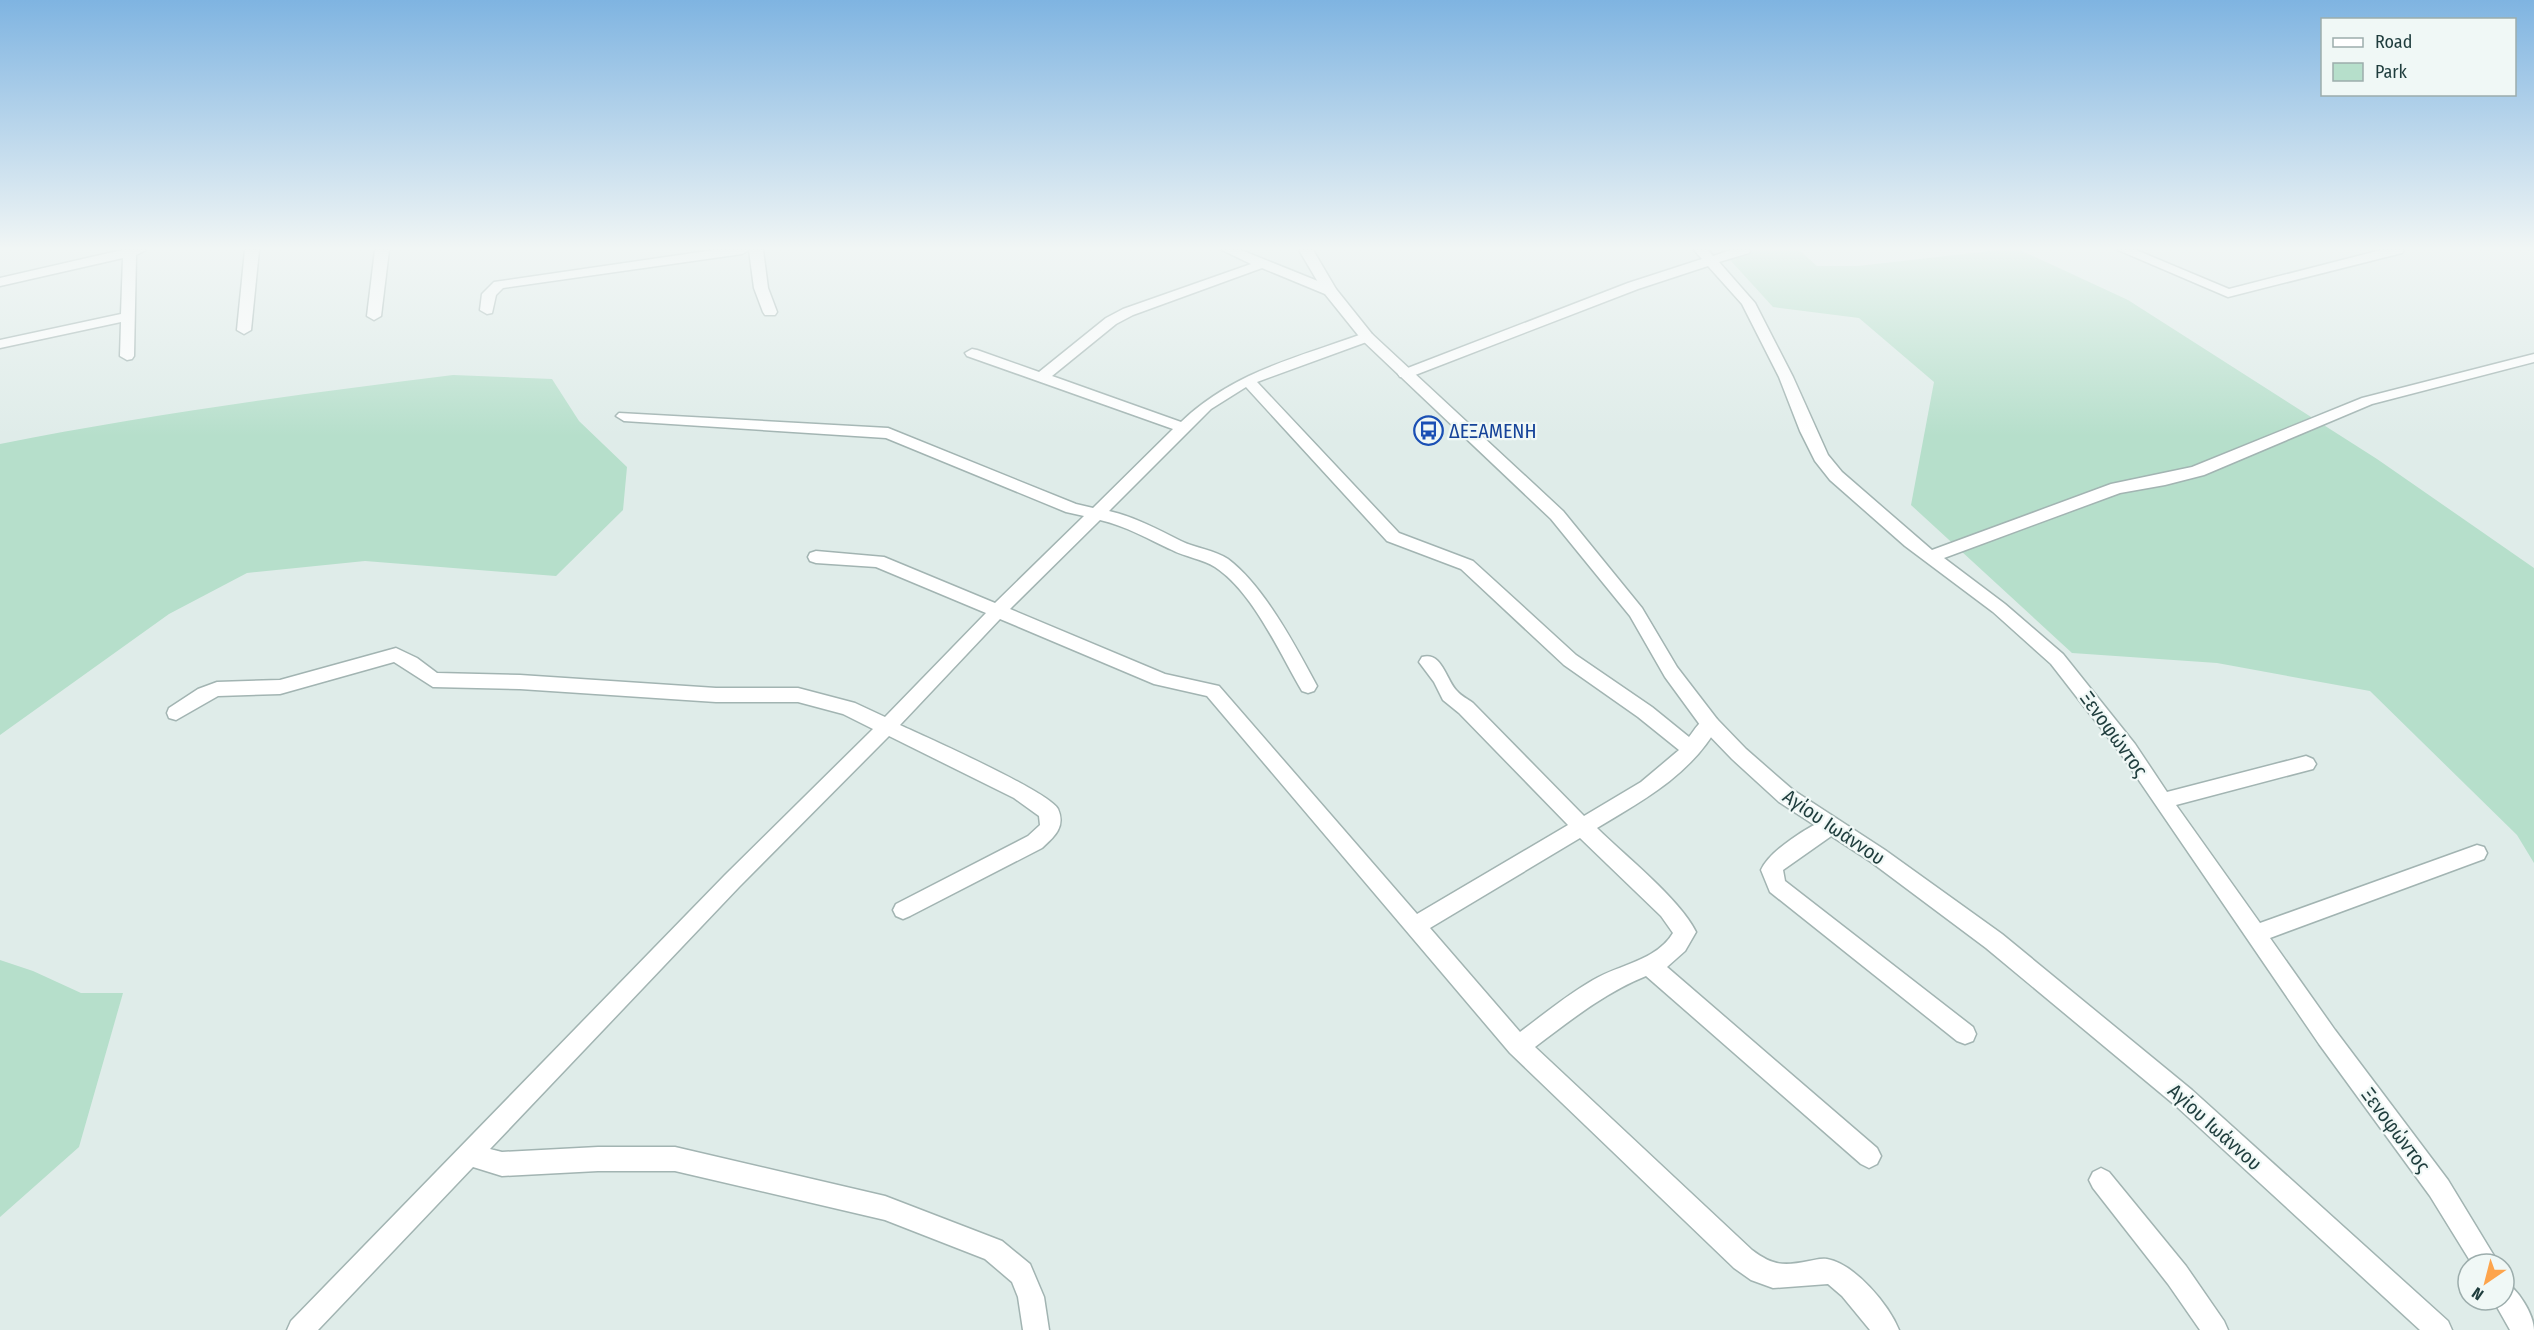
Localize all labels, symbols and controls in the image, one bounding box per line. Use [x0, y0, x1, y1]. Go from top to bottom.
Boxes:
legend [2321, 18, 2516, 96]
text: Road [2375, 31, 2412, 53]
text: Park [2375, 61, 2408, 83]
bus stop icon: ΔΕΞΑΜΕΝΗ [1412, 415, 1444, 447]
place label: ΔΕΞΑΜΕΝΗ [1449, 419, 1537, 443]
street label: Ξενοφώντος [2075, 687, 2153, 782]
street label: Αγίου Ιωάννου [1778, 784, 1890, 870]
street label: Αγίου Ιωάννου [2163, 1079, 2267, 1175]
street label: Ξενοφώντος [2357, 1083, 2436, 1177]
north arrow [2456, 1252, 2516, 1312]
text: N [2468, 1283, 2487, 1304]

